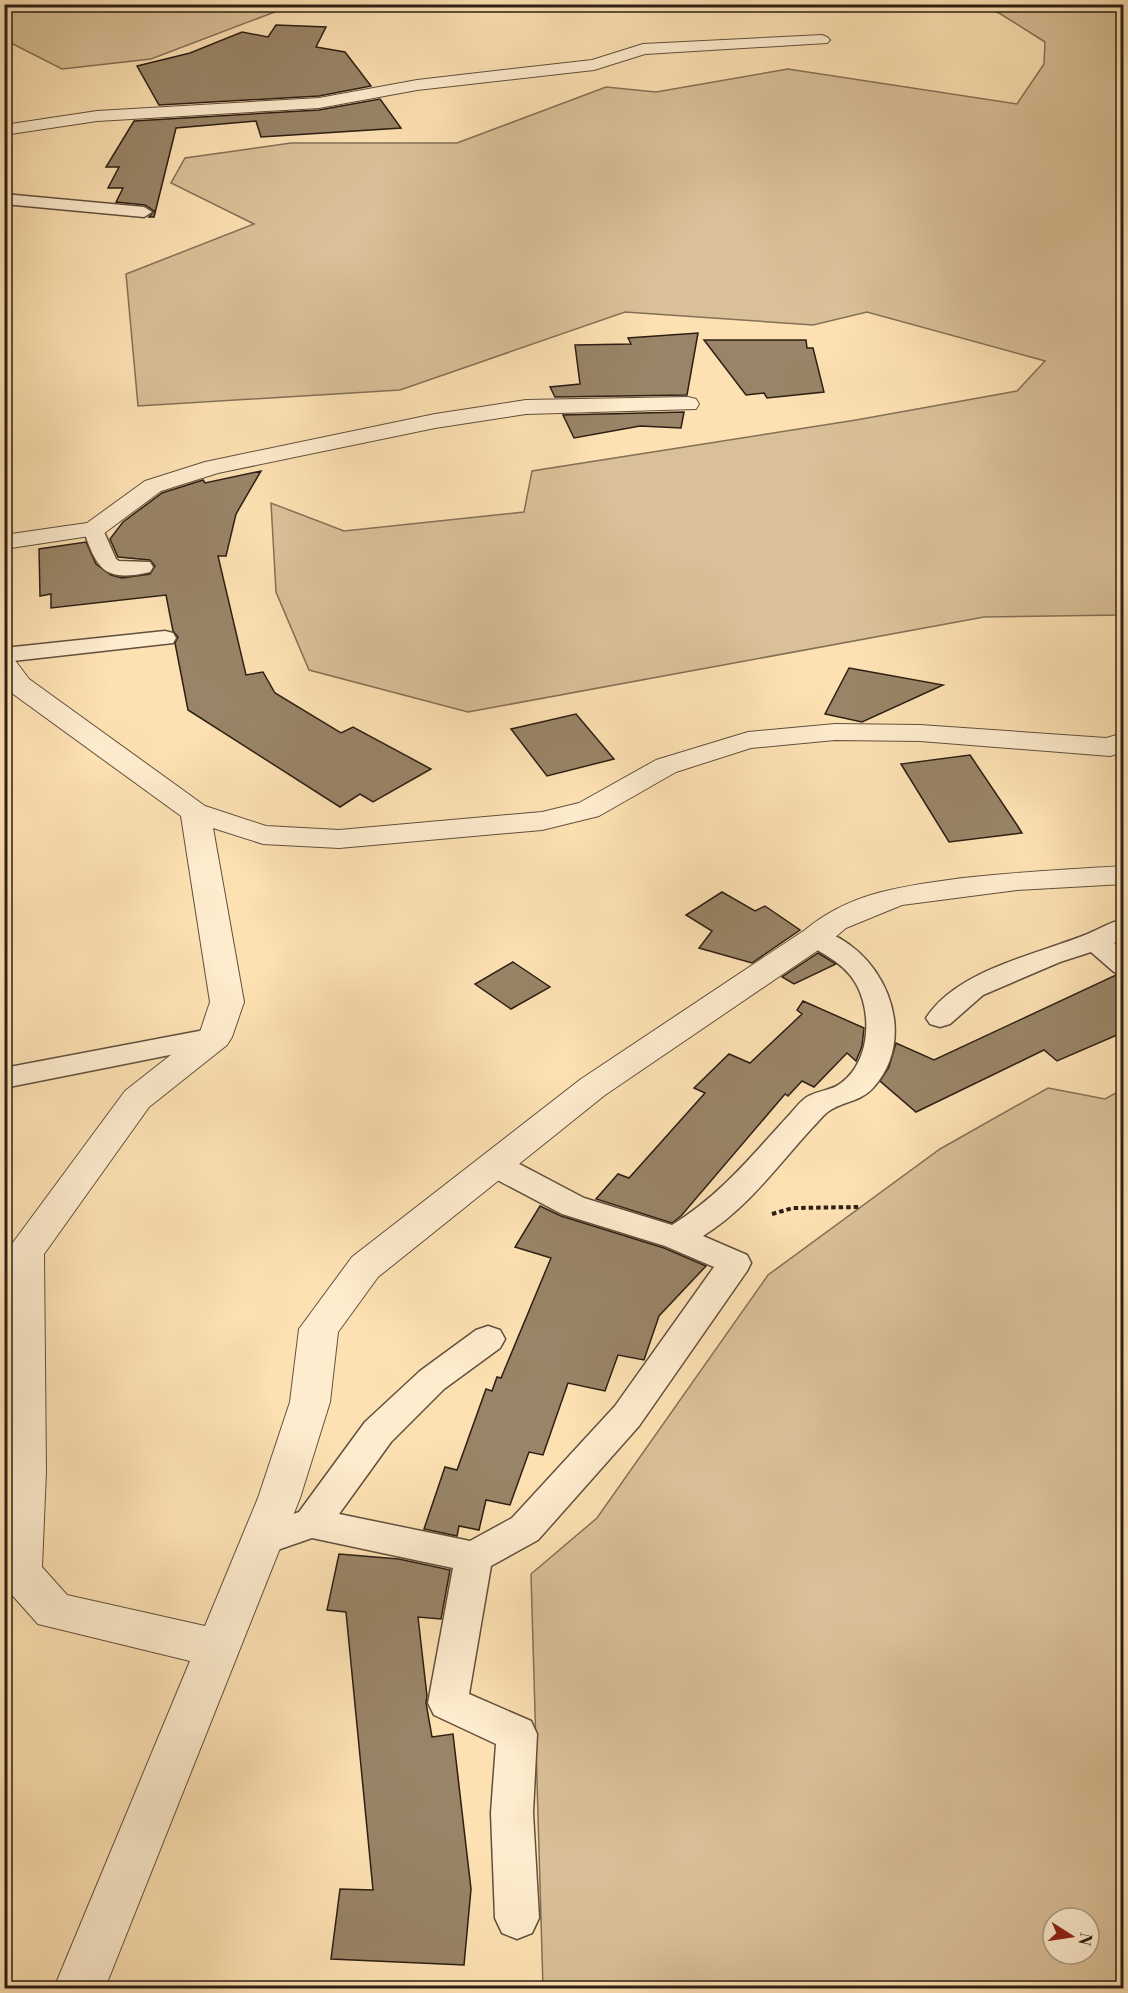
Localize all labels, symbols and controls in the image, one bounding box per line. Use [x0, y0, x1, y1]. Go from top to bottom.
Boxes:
north arrow [1041, 1906, 1101, 1966]
text: N [1074, 1931, 1096, 1948]

